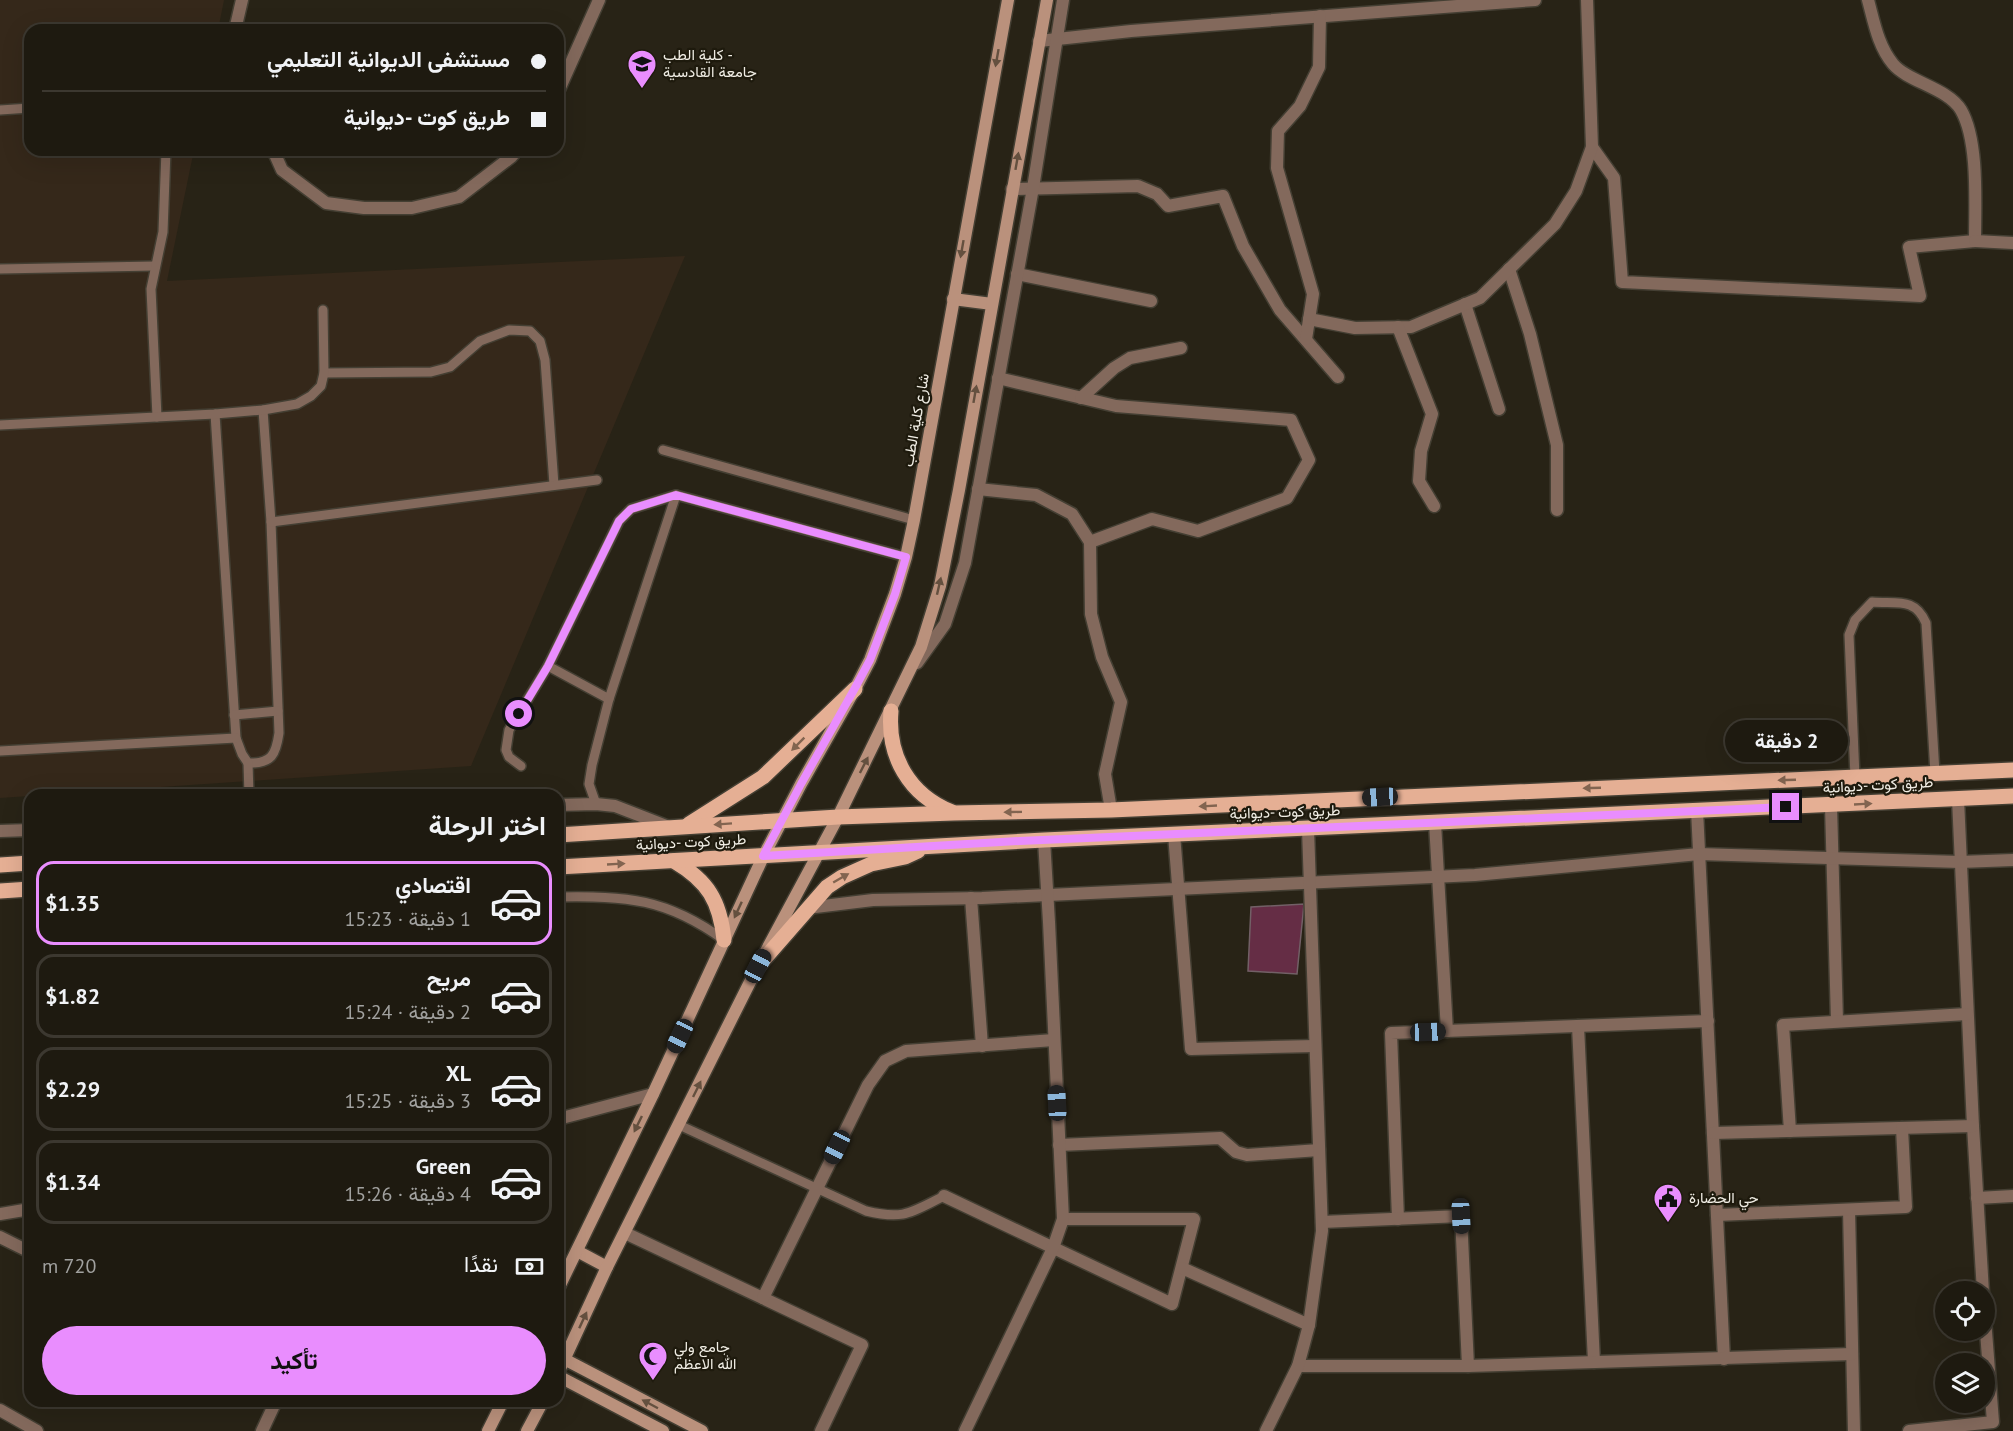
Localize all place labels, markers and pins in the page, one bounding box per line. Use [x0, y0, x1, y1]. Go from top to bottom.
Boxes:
place label: كلية الطب - جامعة القادسية [663, 45, 757, 81]
school or university icon: كلية الطب - جامعة القادسية [626, 48, 658, 90]
public building icon: حي الحضارة [1652, 1182, 1684, 1224]
place label: حي الحضارة [1689, 1188, 1759, 1211]
place label: جامع ولي الله الاعظم [674, 1337, 736, 1374]
mosque icon: جامع ولي الله الاعظم [637, 1340, 669, 1382]

